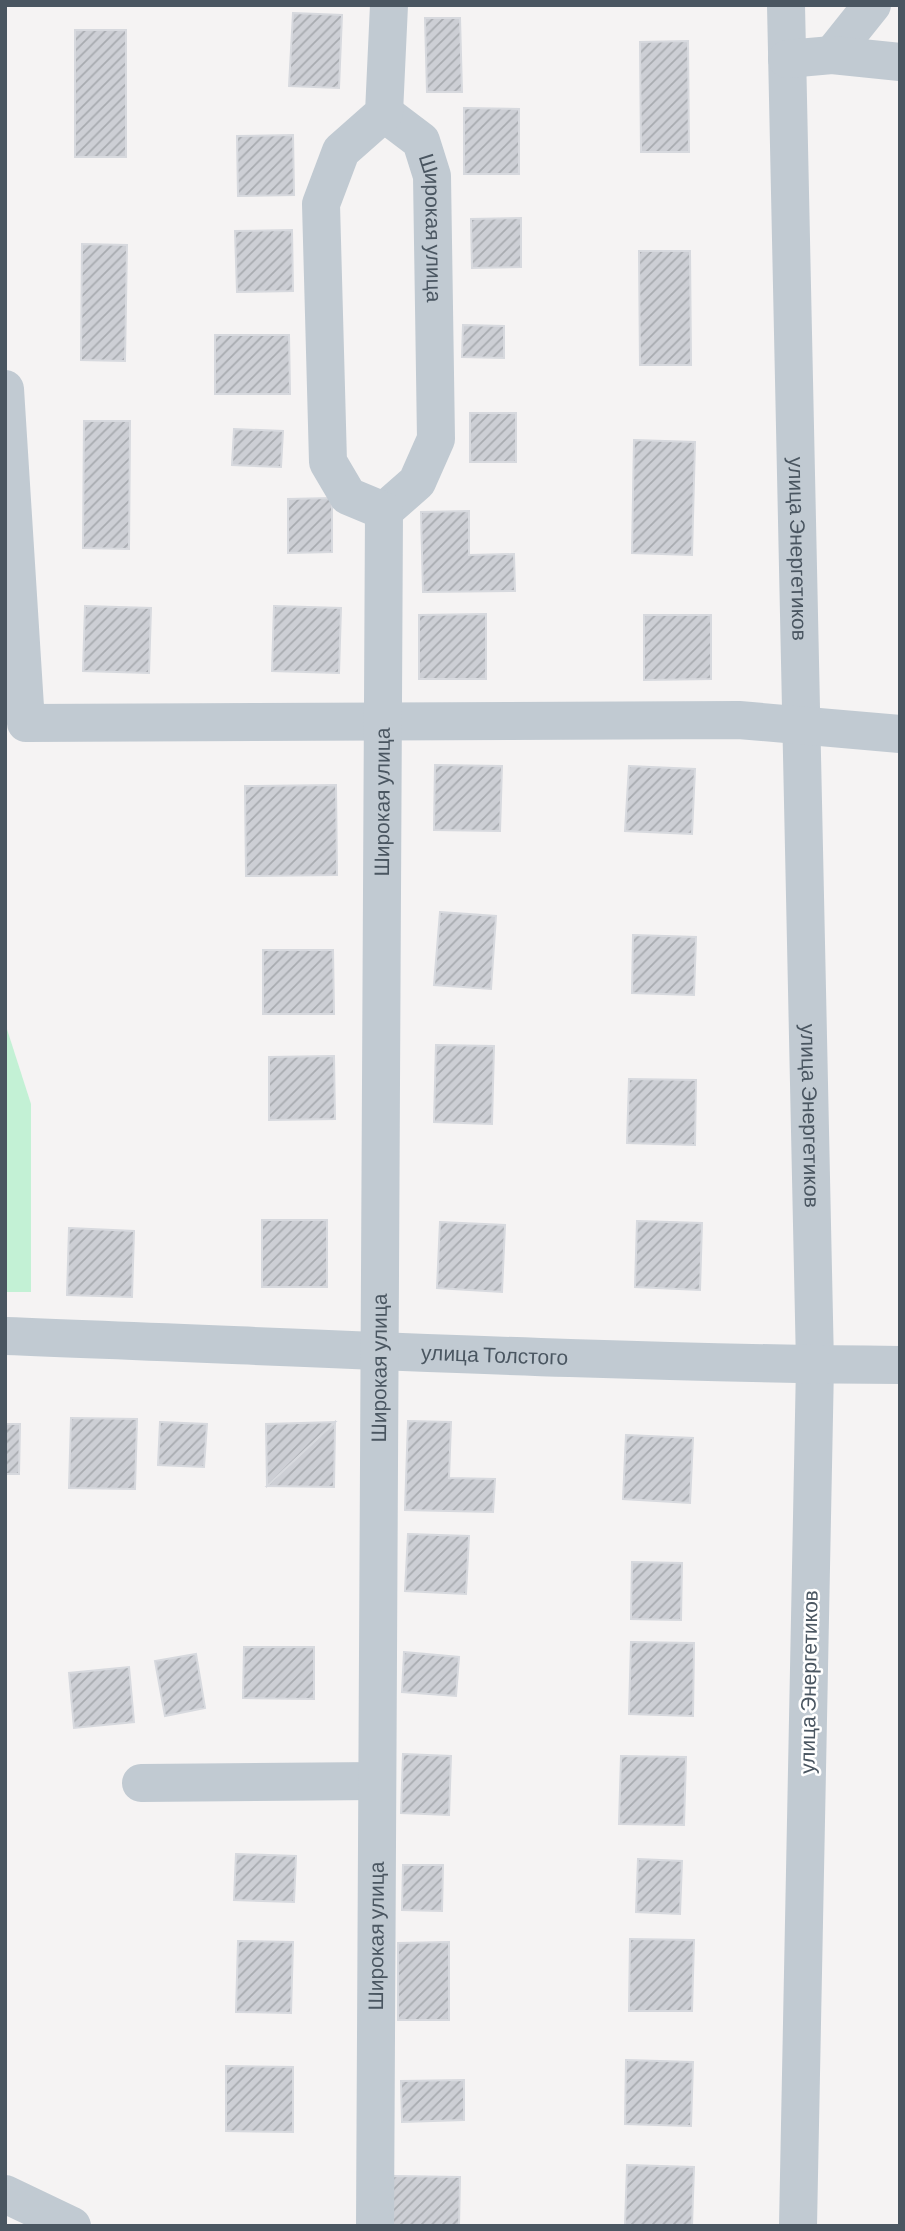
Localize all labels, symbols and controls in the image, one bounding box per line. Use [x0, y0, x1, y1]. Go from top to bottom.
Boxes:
street label: Широкая улица [415, 150, 448, 303]
street label: улица Энергетиков [785, 457, 814, 641]
street label: Широкая улица [368, 727, 394, 877]
street label: улица Энергетиков [797, 1024, 826, 1208]
street label: Широкая улица [365, 1293, 391, 1443]
street label: улица Толстого [421, 1339, 569, 1369]
street label: улица Энергетиков [793, 1590, 822, 1774]
street label: Широкая улица [362, 1861, 388, 2011]

